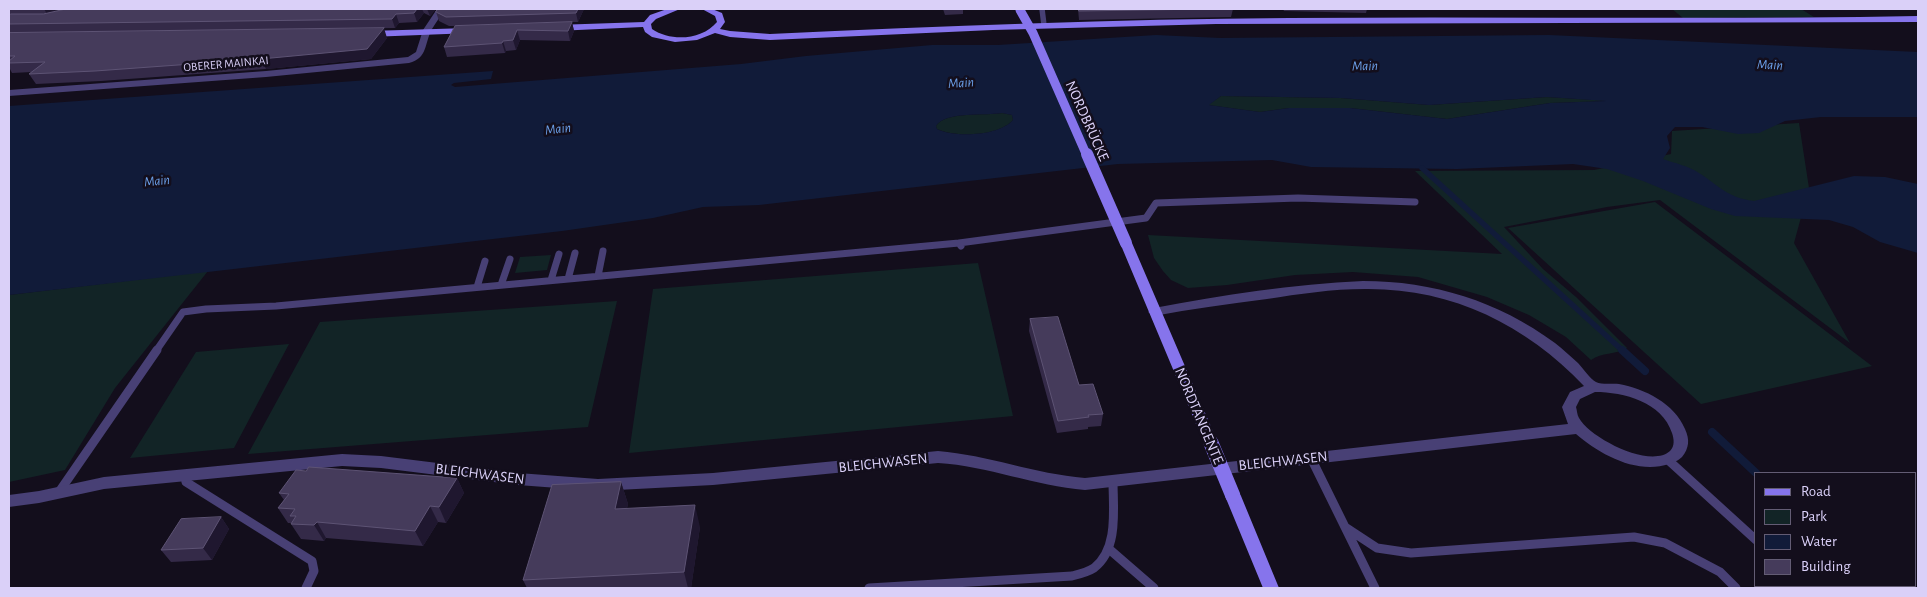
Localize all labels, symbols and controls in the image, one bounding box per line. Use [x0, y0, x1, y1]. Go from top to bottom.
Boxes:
street label: OBERER MAINKAI [183, 53, 269, 75]
water label: Main [1757, 56, 1783, 74]
water label: Main [1352, 57, 1378, 75]
water label: Main [947, 74, 975, 92]
street label: NORDBRÜCKE [1061, 78, 1113, 164]
water label: Main [544, 119, 572, 139]
water label: Main [143, 171, 171, 191]
street label: NORDTANGENTE [1171, 365, 1227, 467]
street label: BLEICHWASEN [1238, 447, 1328, 475]
street label: BLEICHWASEN [838, 449, 928, 477]
street label: BLEICHWASEN [435, 460, 525, 488]
legend [1754, 472, 1917, 587]
text: Road [1801, 484, 1831, 499]
text: Park [1801, 509, 1827, 524]
text: Water [1801, 534, 1837, 549]
text: Building [1801, 559, 1851, 574]

